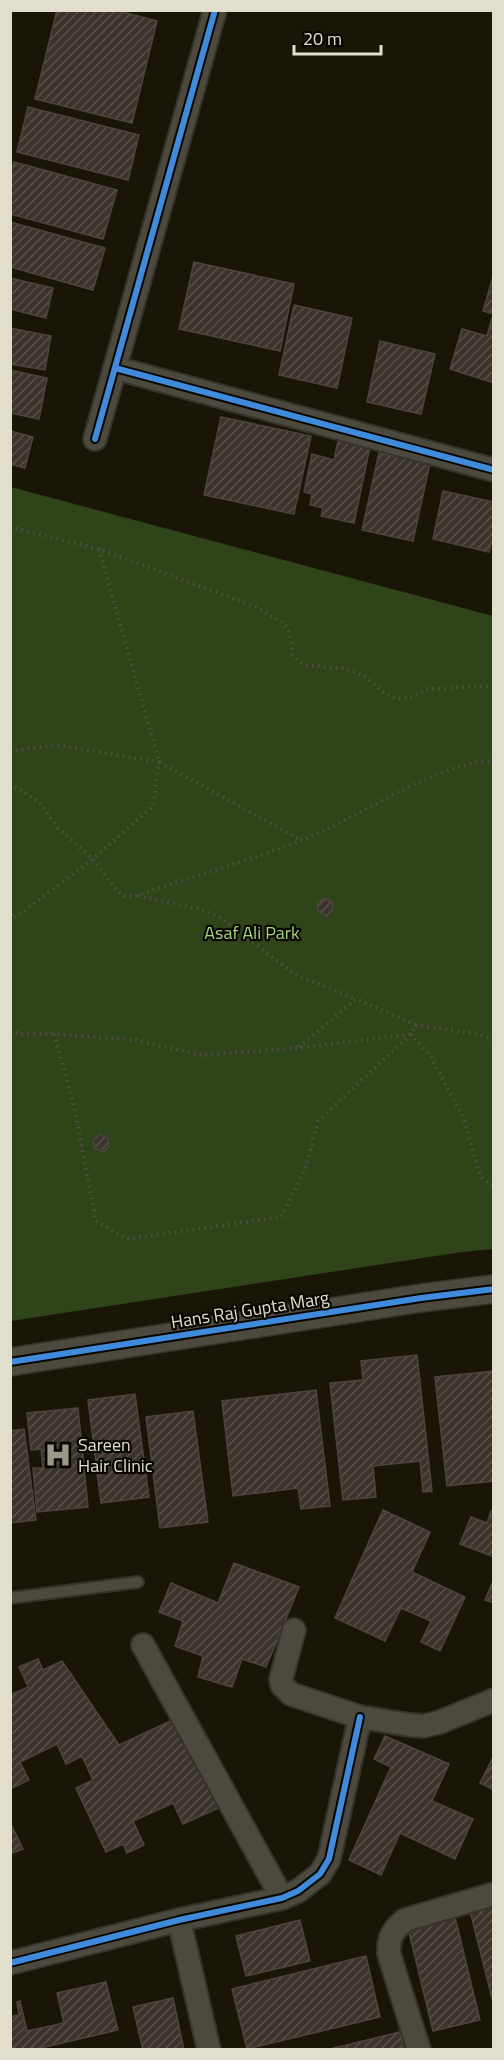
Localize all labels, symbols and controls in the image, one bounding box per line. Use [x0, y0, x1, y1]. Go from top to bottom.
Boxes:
scale bar [294, 18, 381, 56]
text: 20 m [303, 25, 342, 52]
park label: Asaf Ali Park [204, 919, 300, 946]
street label: Hans Raj Gupta Marg [169, 1284, 331, 1335]
place label: Sareen Hair Clinic [78, 1431, 153, 1479]
hospital icon: Sareen Hair Clinic [43, 1440, 73, 1470]

